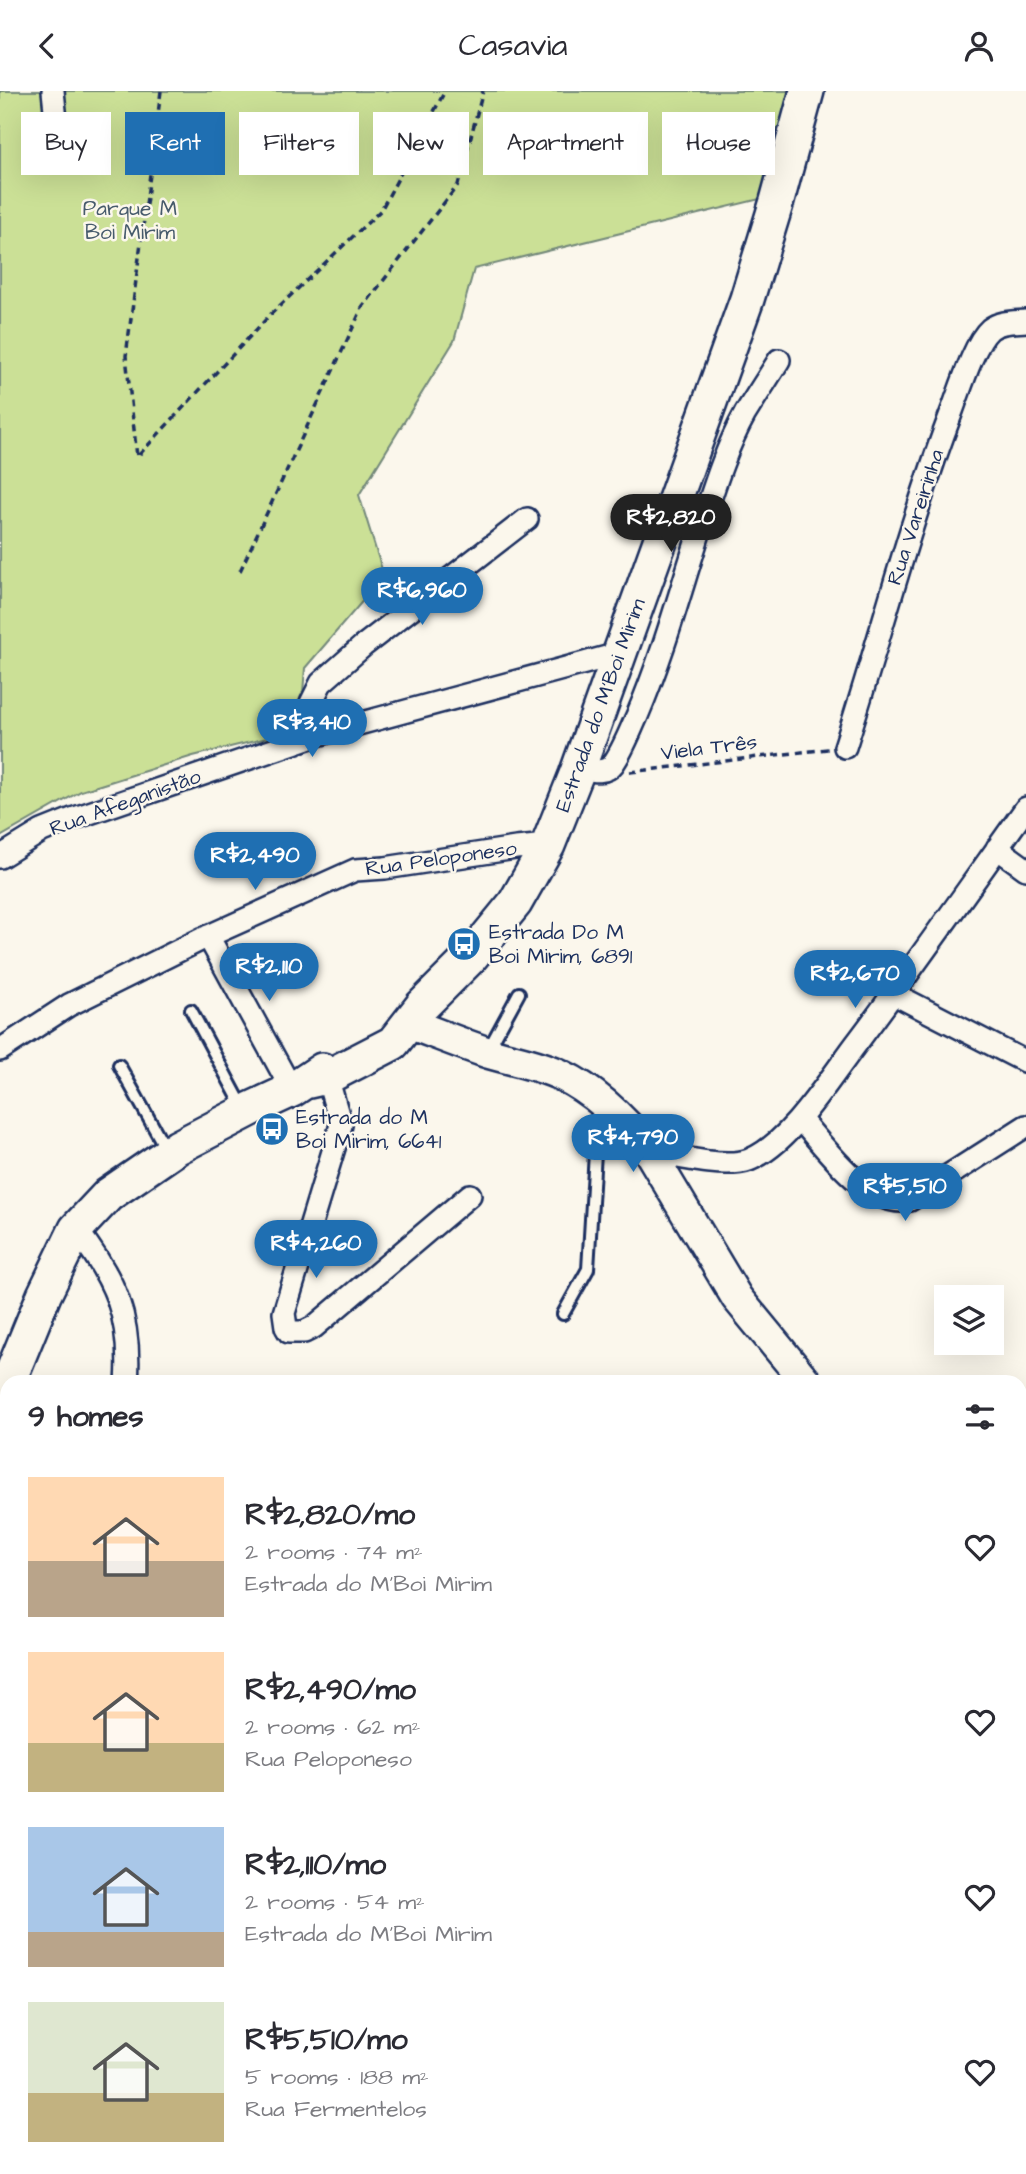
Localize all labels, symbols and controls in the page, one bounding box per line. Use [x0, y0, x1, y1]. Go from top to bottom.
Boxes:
text: Casavia [459, 23, 568, 68]
icon: back [28, 27, 66, 65]
icon: person [960, 27, 998, 65]
chip: Buy [21, 112, 111, 175]
chip: Rent [125, 112, 225, 175]
chip: Filters [239, 112, 359, 175]
chip: New [373, 112, 469, 175]
chip: Apartment [483, 112, 648, 175]
chip: House [662, 112, 775, 175]
park label: Parque M Boi Mirim [83, 194, 177, 247]
street label: Rua Vareirinha [880, 445, 951, 589]
pin: R$2,820 [606, 495, 736, 554]
text: R$2,820 [626, 501, 716, 533]
pin: R$6,960 [357, 567, 487, 627]
text: R$6,960 [377, 574, 467, 606]
street label: Estrada do M'Boi Mirim [548, 594, 653, 816]
pin: R$3,410 [247, 699, 377, 759]
text: R$3,410 [273, 706, 351, 738]
street label: Viela Três [659, 727, 759, 768]
street label: Rua Afeganistão [46, 762, 206, 845]
pin: R$2,490 [190, 833, 320, 892]
street label: Rua Peloponeso [364, 834, 519, 884]
text: R$2,490 [210, 839, 300, 871]
place label: Estrada Do M Boi Mirim, 6891 [489, 918, 633, 971]
bus stop icon: Estrada Do M Boi Mirim, 6891 [445, 925, 483, 963]
pin: R$2,110 [204, 943, 334, 1003]
text: R$2,110 [236, 950, 302, 982]
pin: R$2,670 [790, 951, 920, 1010]
text: R$2,670 [810, 957, 900, 989]
place label: Estrada do M Boi Mirim, 6641 [296, 1103, 442, 1156]
bus stop icon: Estrada do M Boi Mirim, 6641 [253, 1110, 291, 1148]
pin: R$4,790 [568, 1115, 698, 1174]
text: R$4,790 [588, 1121, 678, 1153]
pin: R$5,510 [840, 1163, 970, 1223]
text: R$5,510 [863, 1170, 947, 1202]
pin: R$4,260 [251, 1221, 381, 1280]
text: R$4,260 [270, 1227, 362, 1259]
map controls [934, 1285, 1004, 1355]
button: layers [934, 1285, 1004, 1355]
text: 9 homes [28, 1396, 143, 1438]
icon: filters [961, 1398, 999, 1436]
text: R$2,820/mo [245, 1494, 415, 1536]
icon: home [84, 1505, 168, 1589]
icon: heart [961, 1528, 999, 1566]
text: 2 rooms · 74 m² [245, 1536, 423, 1568]
text: Estrada do M'Boi Mirim [245, 1568, 492, 1600]
text: R$2,490/mo [245, 1669, 416, 1711]
icon: home [84, 1680, 168, 1764]
icon: heart [961, 1703, 999, 1741]
text: 2 rooms · 62 m² [245, 1711, 420, 1743]
text: Rua Peloponeso [245, 1743, 412, 1775]
text: R$2,110/mo [245, 1844, 386, 1886]
icon: home [84, 1855, 168, 1939]
icon: heart [961, 1878, 999, 1916]
text: 2 rooms · 54 m² [245, 1886, 425, 1918]
text: Estrada do M'Boi Mirim [245, 1918, 492, 1950]
text: R$5,510/mo [245, 2019, 408, 2061]
icon: home [84, 2030, 168, 2114]
icon: heart [961, 2053, 999, 2091]
text: 5 rooms · 188 m² [245, 2061, 429, 2093]
text: Rua Fermentelos [245, 2093, 427, 2125]

